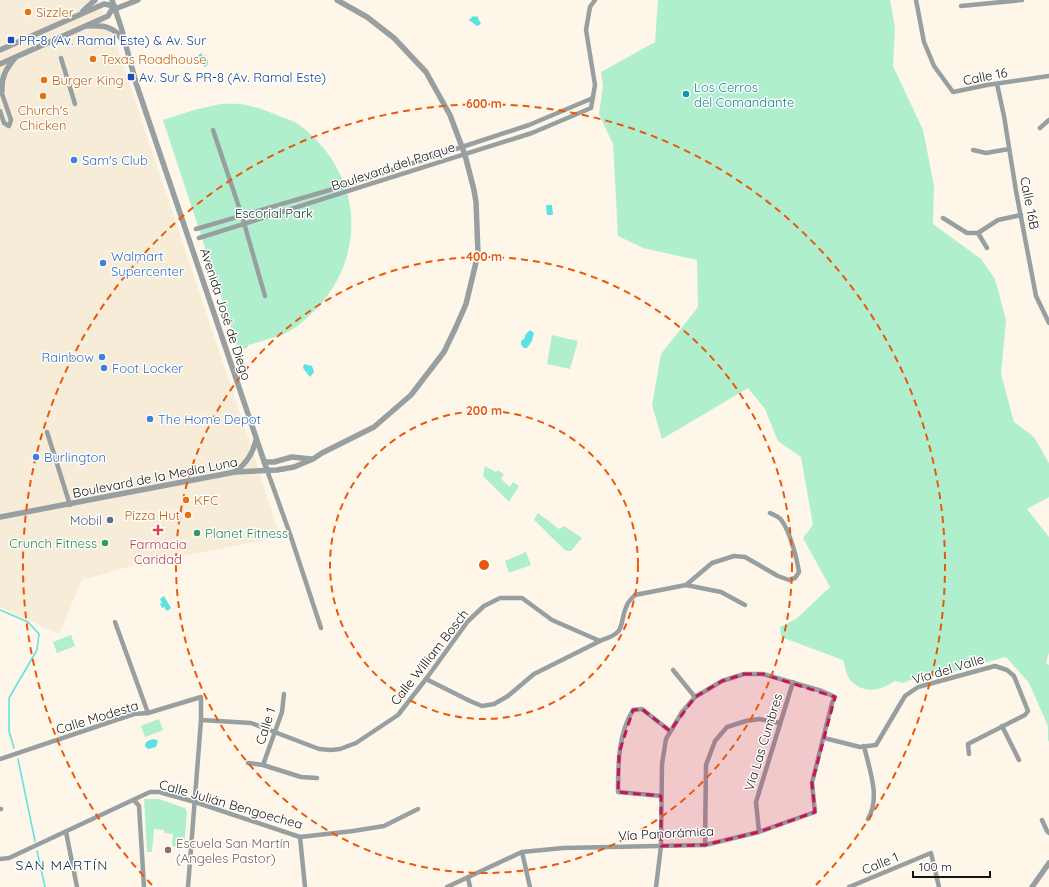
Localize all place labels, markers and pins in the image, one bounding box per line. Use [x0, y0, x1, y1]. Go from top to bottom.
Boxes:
place label: Sizzler [36, 4, 74, 20]
marker: Sizzler [23, 7, 33, 17]
place label: PR-8 (Av. Ramal Este) & Av. Sur [19, 32, 206, 48]
marker: PR-8 (Av. Ramal Este) & Av. Sur [6, 35, 16, 45]
place label: Texas Roadhouse [101, 51, 207, 67]
marker: Texas Roadhouse [88, 54, 98, 64]
place label: Av. Sur & PR-8 (Av. Ramal Este) [139, 69, 326, 85]
place label: Burger King [52, 72, 124, 88]
marker: Av. Sur & PR-8 (Av. Ramal Este) [126, 72, 136, 82]
marker: Burger King [39, 75, 49, 85]
place label: Los Cerros del Comandante [694, 79, 794, 110]
marker: Los Cerros del Comandante [681, 89, 691, 99]
marker: Church's Chicken [38, 91, 48, 101]
place label: Church's Chicken [18, 102, 68, 133]
place label: Sam's Club [82, 152, 148, 168]
marker: Sam's Club [69, 155, 79, 165]
place label: Walmart Supercenter [111, 248, 184, 279]
marker: Walmart Supercenter [98, 258, 108, 268]
place label: Rainbow [42, 349, 94, 365]
marker: Rainbow [97, 352, 107, 362]
place label: Foot Locker [112, 360, 183, 376]
marker: Foot Locker [99, 363, 109, 373]
place label: The Home Depot [158, 411, 261, 427]
marker: The Home Depot [145, 414, 155, 424]
place label: Burlington [44, 449, 106, 465]
marker: Burlington [31, 452, 41, 462]
place label: KFC [194, 492, 219, 508]
marker: KFC [181, 495, 191, 505]
place label: Pizza Hut [124, 507, 180, 523]
marker: Pizza Hut [183, 510, 193, 520]
place label: Mobil [70, 512, 102, 528]
marker: Mobil [105, 515, 115, 525]
marker: Farmacia Caridad [153, 525, 163, 535]
place label: Planet Fitness [205, 525, 288, 541]
marker: Planet Fitness [192, 528, 202, 538]
place label: Crunch Fitness [9, 535, 97, 551]
place label: Farmacia Caridad [129, 536, 187, 567]
marker: Crunch Fitness [100, 538, 110, 548]
centre of rings [477, 558, 491, 572]
place label: Escuela San Martín (Angeles Pastor) [176, 835, 290, 866]
marker: Escuela San Martín (Angeles Pastor) [163, 845, 173, 855]

